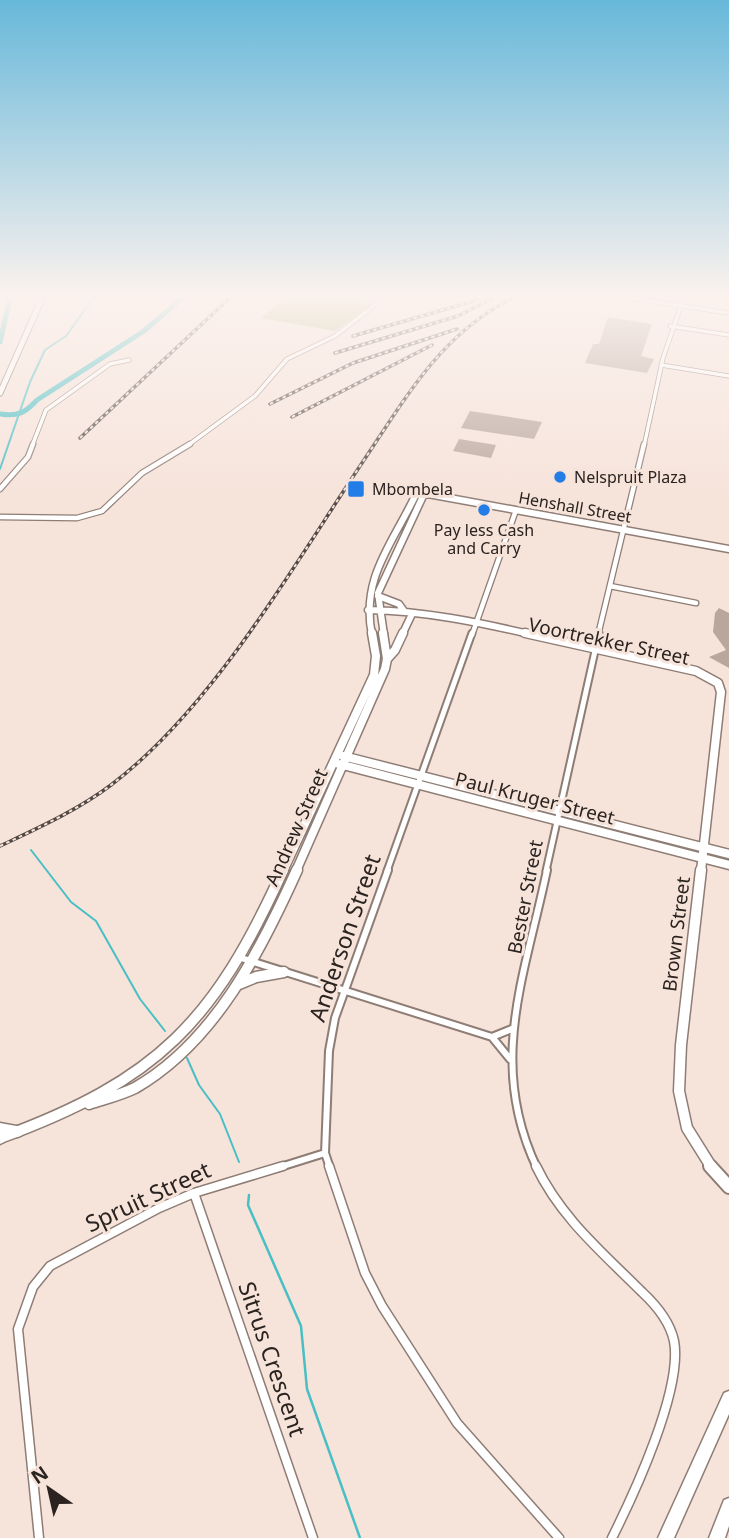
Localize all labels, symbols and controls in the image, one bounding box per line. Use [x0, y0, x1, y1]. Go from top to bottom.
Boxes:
place label: Nelspruit Plaza [574, 466, 687, 488]
marker: Nelspruit Plaza [552, 469, 568, 485]
place label: Mbombela [372, 478, 453, 500]
marker: Mbombela [346, 479, 366, 499]
street label: Henshall Street [517, 486, 633, 528]
marker: Pay less Cash and Carry [476, 502, 492, 518]
place label: Pay less Cash and Carry [434, 519, 534, 559]
street label: Voortrekker Street [526, 611, 692, 671]
street label: Andrew Street [258, 764, 334, 890]
street label: Paul Kruger Street [453, 766, 618, 830]
street label: Bester Street [501, 838, 549, 956]
street label: Anderson Street [300, 850, 388, 1026]
street label: Brown Street [656, 875, 696, 993]
street label: Spruit Street [80, 1153, 215, 1239]
street label: Sitrus Crescent [231, 1277, 314, 1440]
north arrow [14, 1454, 84, 1524]
text: N [26, 1460, 53, 1490]

